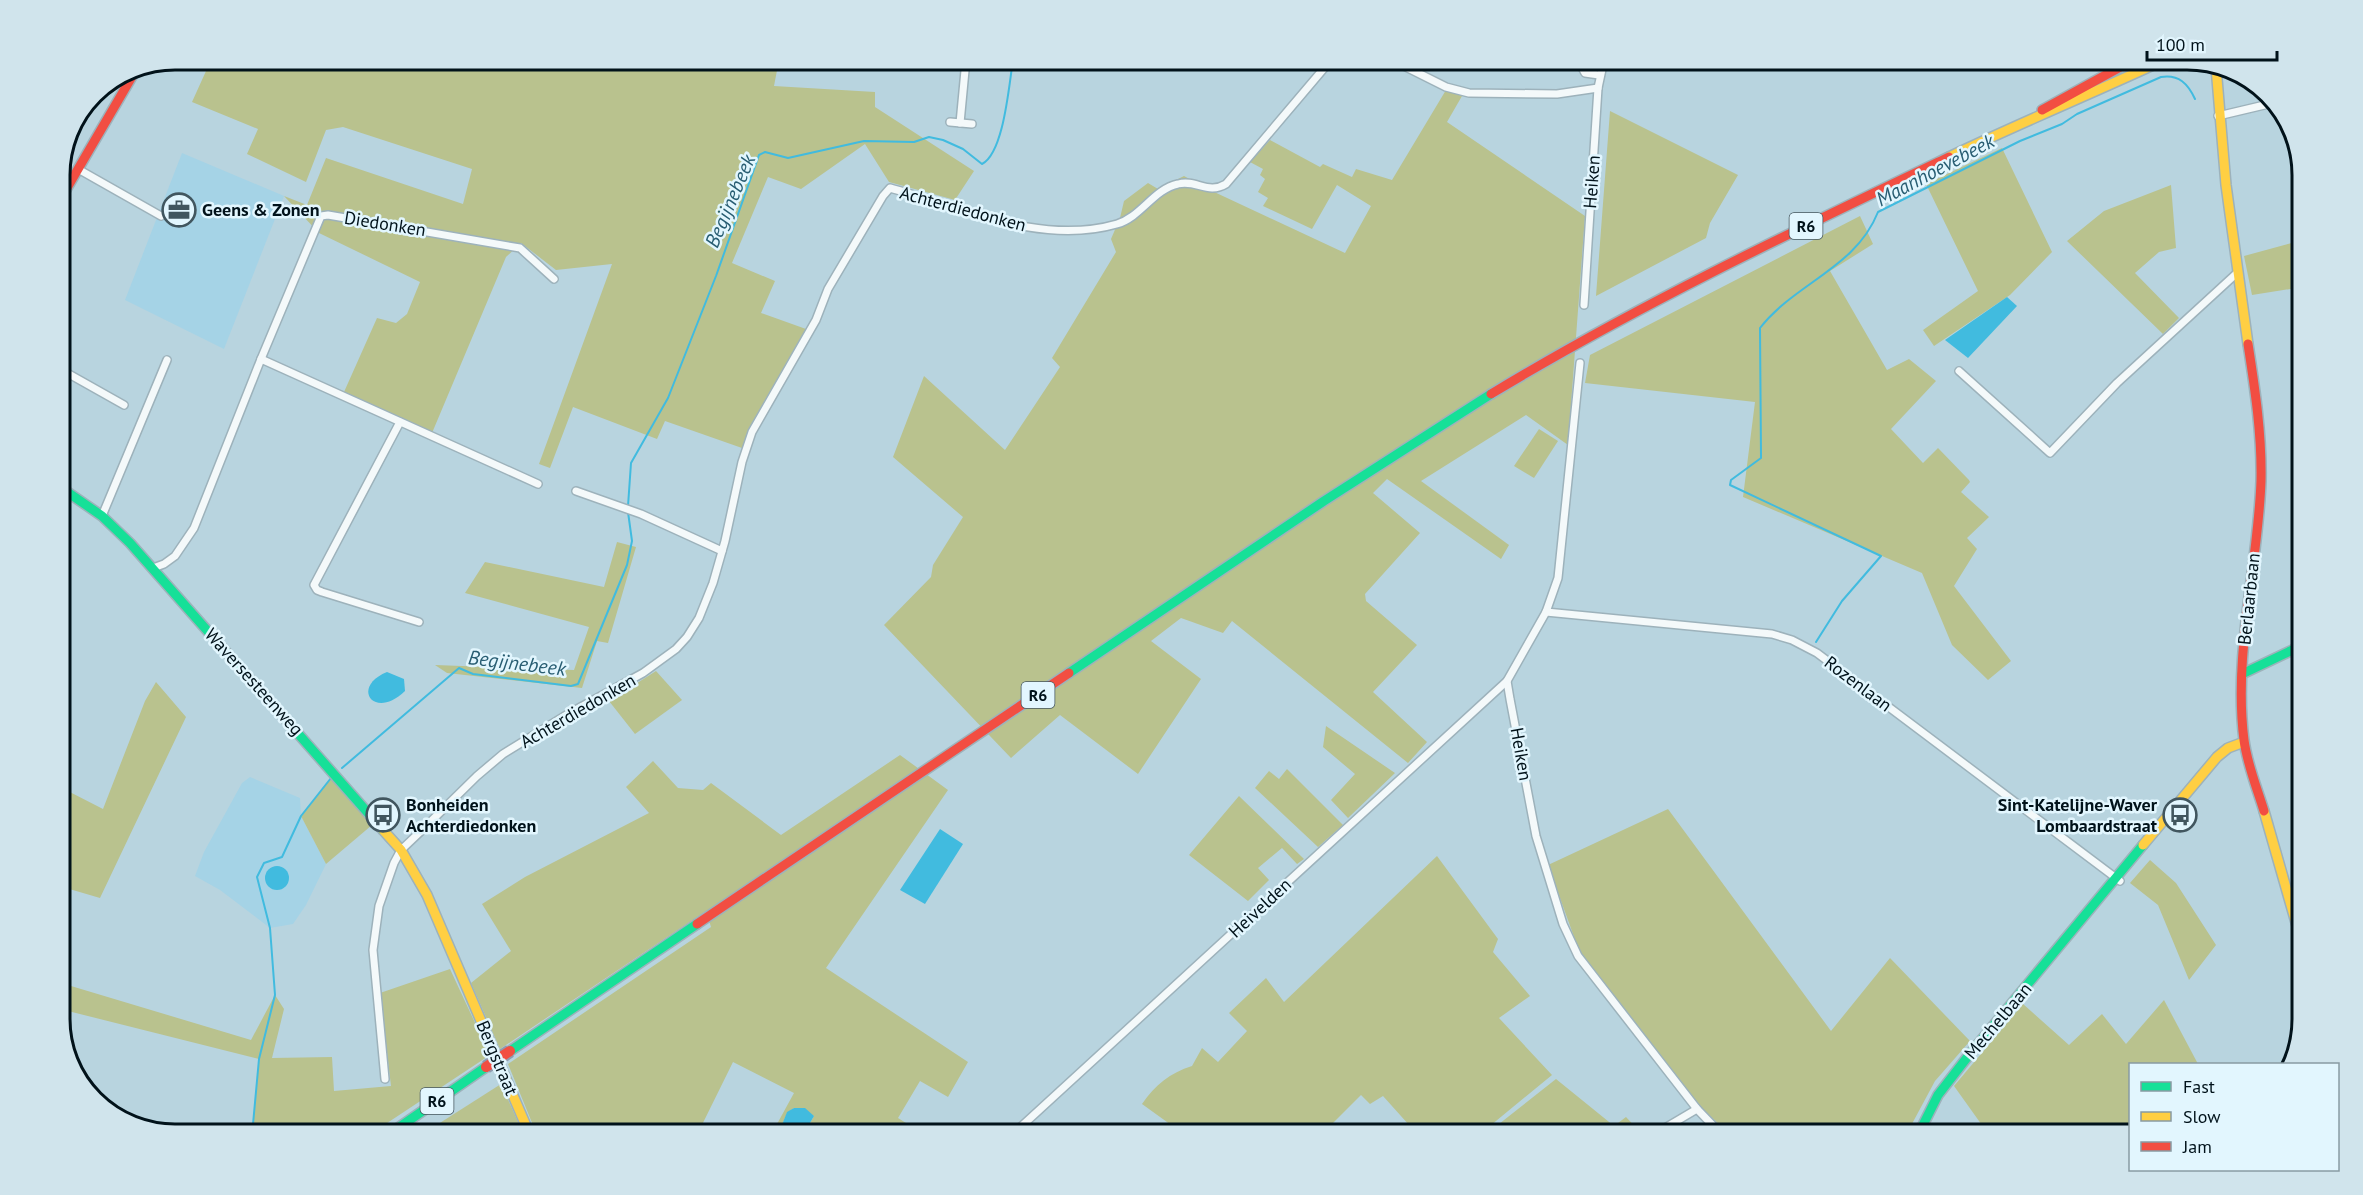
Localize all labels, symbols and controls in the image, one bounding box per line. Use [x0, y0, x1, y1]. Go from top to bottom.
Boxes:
scale bar [2147, 24, 2278, 62]
text: 100 m [2156, 33, 2205, 56]
water label: Maanhoevebeek [1871, 127, 2000, 212]
water label: Begijnebeek [699, 150, 762, 251]
street label: Heiken [1578, 154, 1605, 209]
street label: Achterdiedonken [898, 181, 1029, 236]
office icon: Geens & Zonen [161, 192, 197, 228]
place label: Geens & Zonen [202, 198, 320, 221]
street label: Diedonken [343, 206, 428, 241]
road number: R6 [1790, 213, 1822, 239]
street label: Berlaarbaan [2232, 552, 2265, 646]
street label: Waversesteenweg [200, 623, 309, 740]
water label: Begijnebeek [467, 644, 568, 682]
street label: Rozenlaan [1820, 651, 1897, 717]
street label: Achterdiedonken [516, 668, 640, 753]
road number: R6 [1022, 682, 1054, 708]
street label: Heiken [1506, 726, 1537, 782]
place label: Bonheiden Achterdiedonken [406, 793, 536, 837]
place label: Sint-Katelijne-Waver Lombaardstraat [1998, 793, 2158, 837]
bus stop icon: Bonheiden Achterdiedonken [365, 797, 401, 833]
bus stop icon: Sint-Katelijne-Waver Lombaardstraat [2162, 797, 2198, 833]
street label: Heivelden [1223, 873, 1296, 943]
street label: Mechelbaan [1959, 978, 2036, 1064]
street label: Bergstraat [471, 1017, 524, 1099]
legend [2129, 1063, 2339, 1171]
text: Fast [2183, 1075, 2215, 1098]
road number: R6 [420, 1088, 454, 1114]
text: Slow [2183, 1105, 2221, 1128]
text: Jam [2182, 1135, 2212, 1158]

